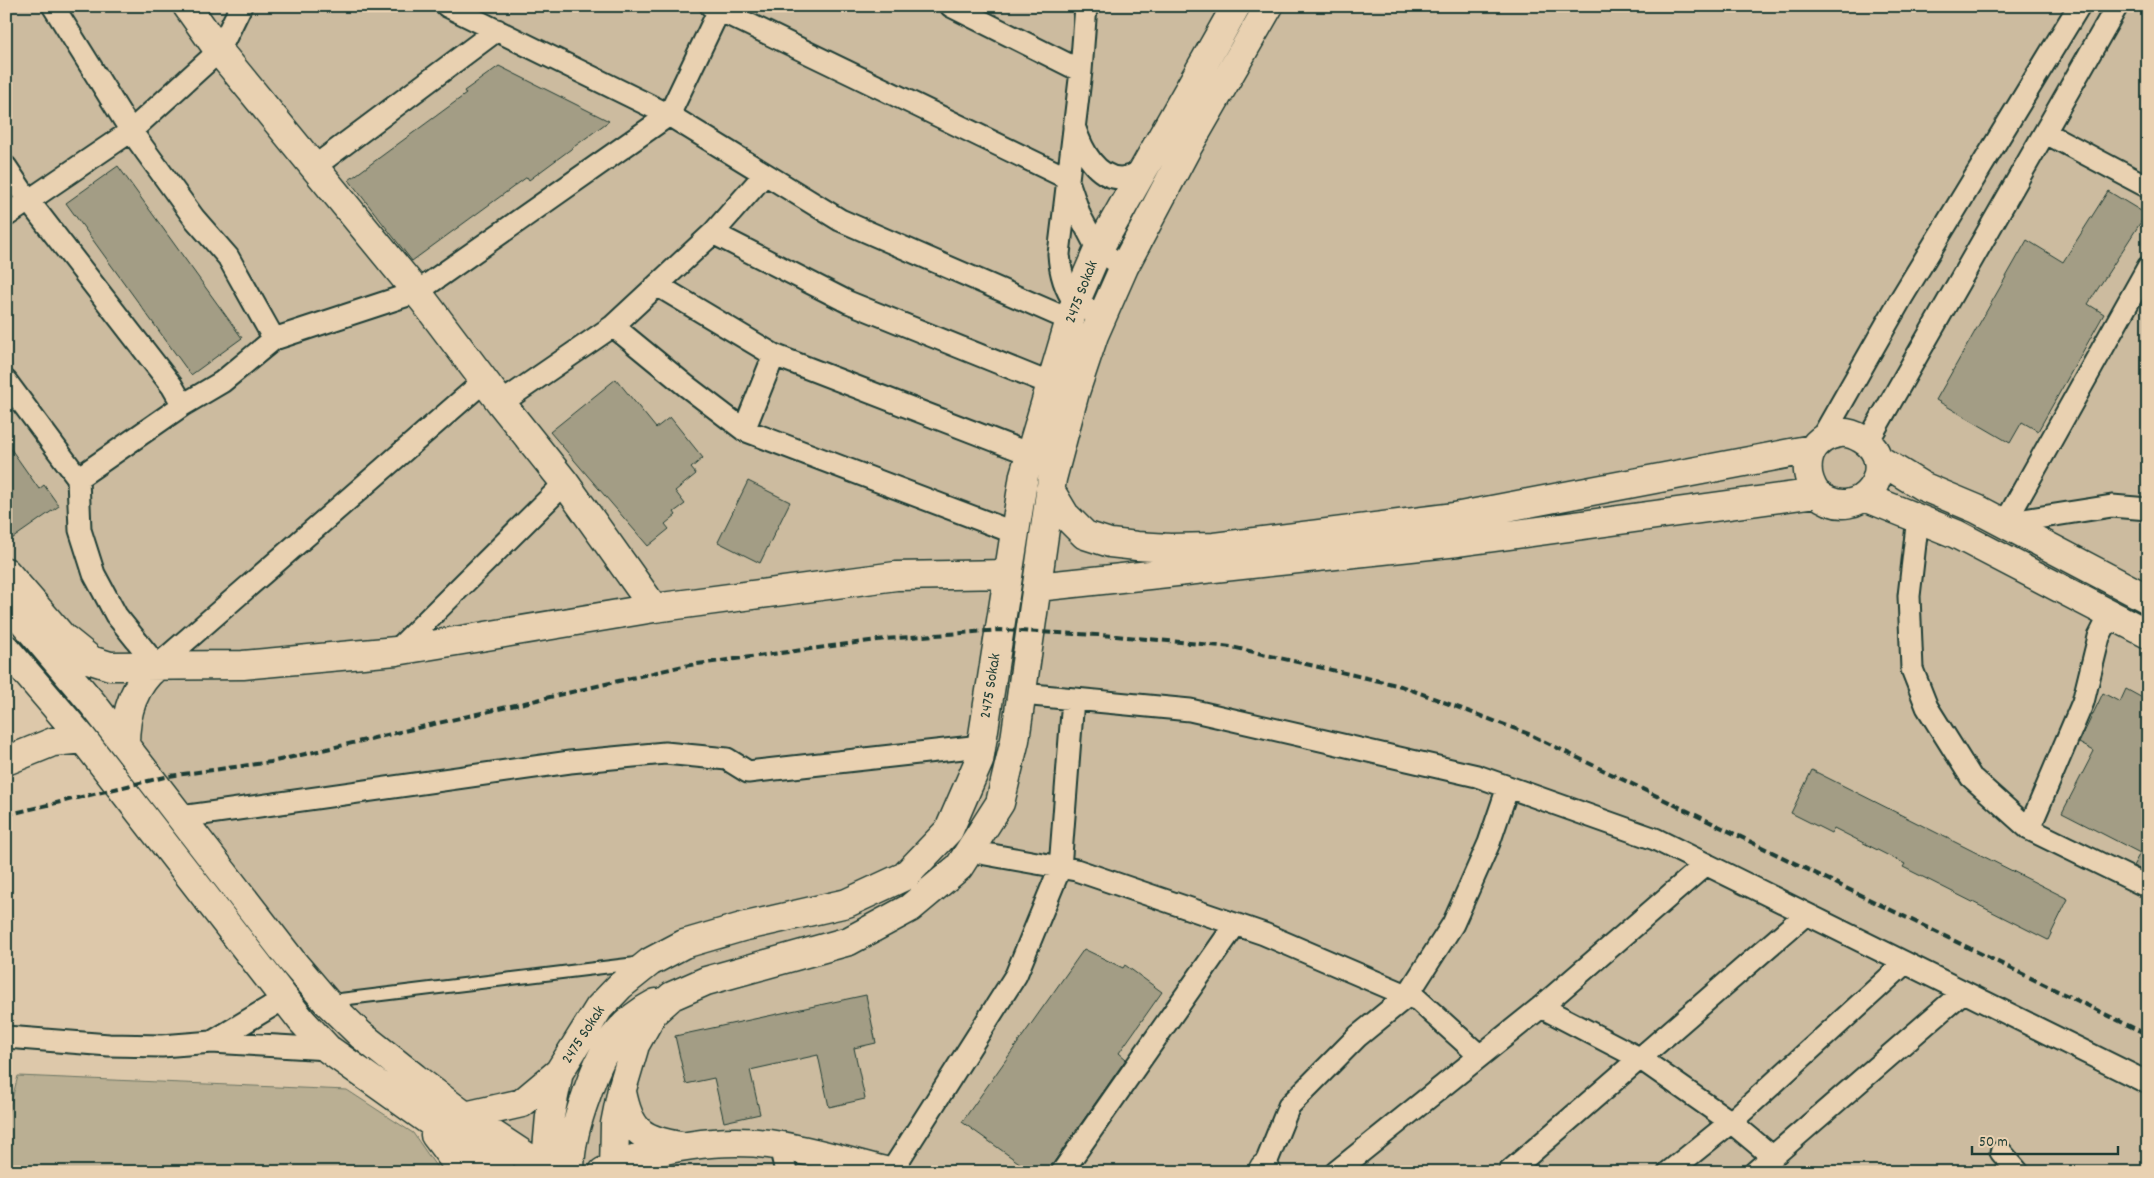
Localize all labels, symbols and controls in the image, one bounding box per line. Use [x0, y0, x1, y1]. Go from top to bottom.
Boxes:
street label: 2475 Sokak [1060, 257, 1104, 327]
street label: 2475 Sokak [975, 652, 1007, 720]
street label: 2475 Sokak [556, 1001, 612, 1069]
scale bar [1972, 1123, 2118, 1155]
text: 50 m [1979, 1132, 2008, 1154]

